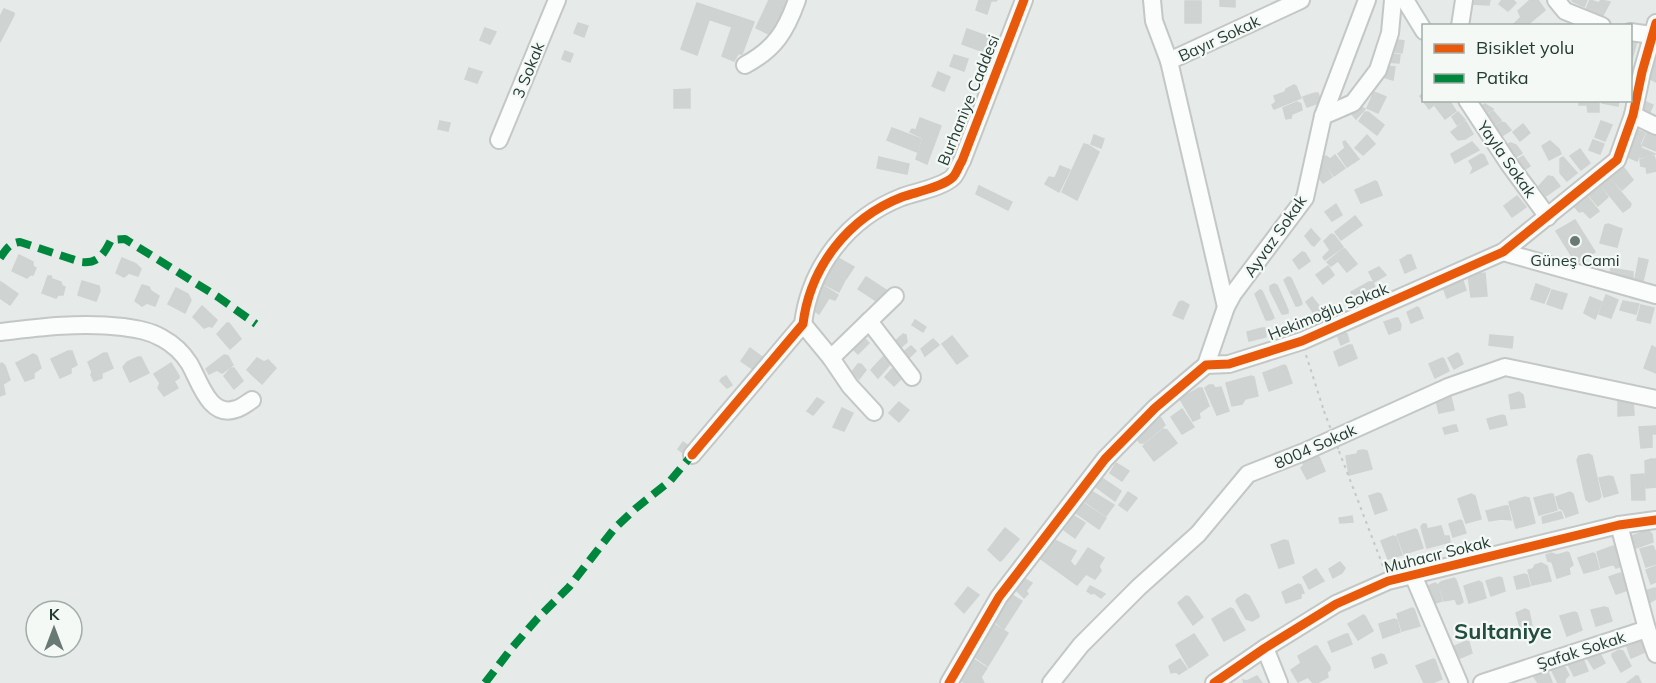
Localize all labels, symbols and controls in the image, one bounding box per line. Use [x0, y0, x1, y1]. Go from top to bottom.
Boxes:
street label: Bayır Sokak [1175, 10, 1264, 66]
legend [1422, 24, 1632, 102]
street label: Burhaniye Caddesi [933, 32, 1003, 168]
text: Bisiklet yolu [1476, 36, 1574, 59]
street label: 3 Sokak [508, 38, 549, 101]
text: Patika [1476, 66, 1529, 89]
street label: Yayla Sokak [1473, 116, 1541, 202]
street label: Ayvaz Sokak [1239, 191, 1311, 281]
marker: Güneş Cami [1568, 234, 1582, 248]
place label: Güneş Cami [1530, 250, 1620, 270]
street label: Hekimoğlu Sokak [1265, 277, 1392, 344]
street label: 8004 Sokak [1271, 419, 1360, 473]
street label: Muhacır Sokak [1382, 531, 1493, 577]
north arrow [24, 599, 84, 659]
text: K [49, 604, 61, 624]
district label: Sultaniye [1454, 617, 1552, 645]
street label: Şafak Sokak [1534, 626, 1629, 674]

